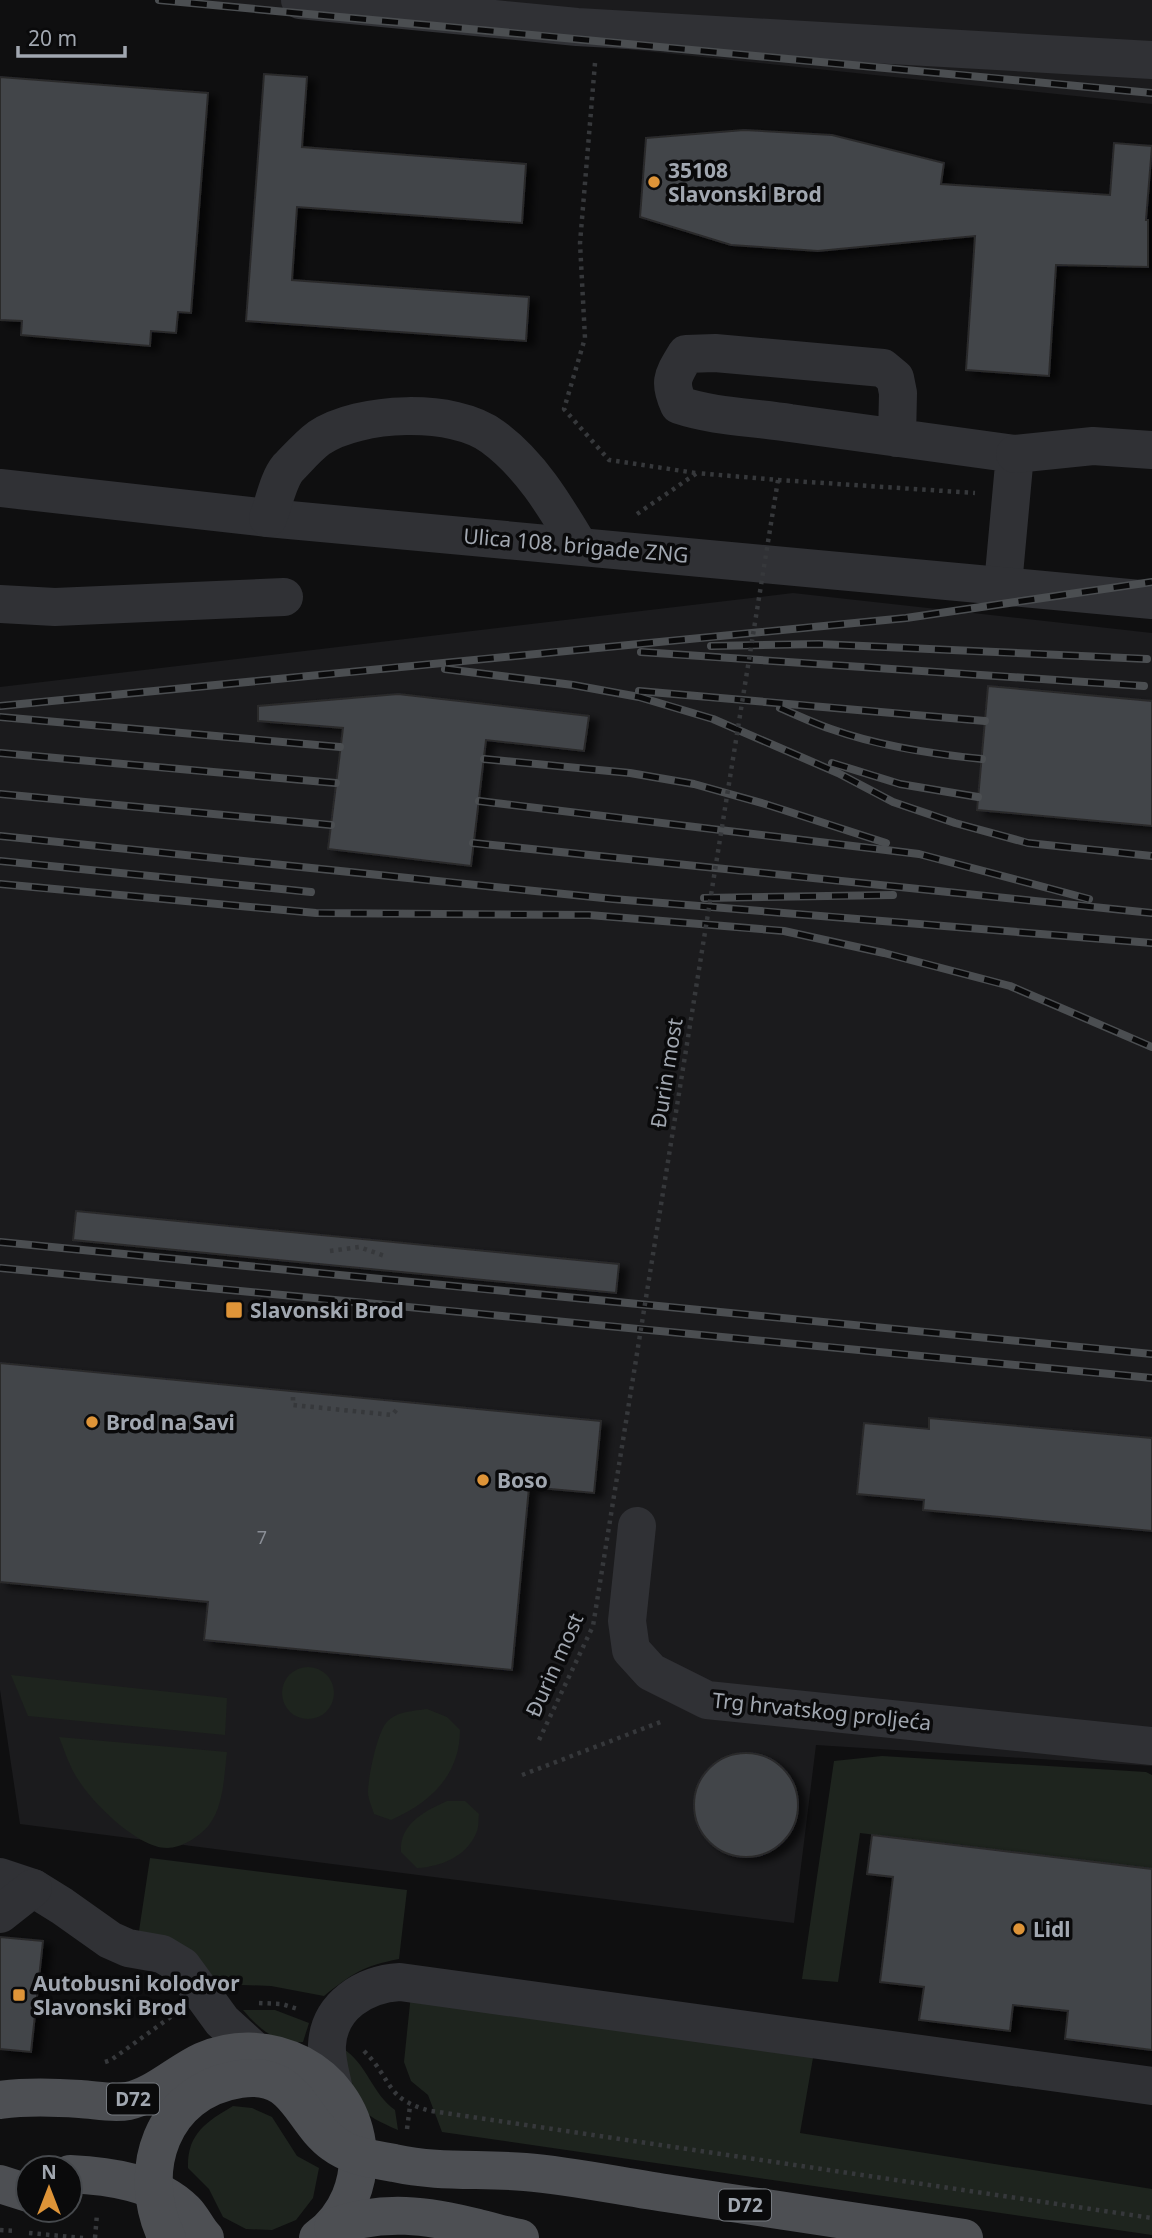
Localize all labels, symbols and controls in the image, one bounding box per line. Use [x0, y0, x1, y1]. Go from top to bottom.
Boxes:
scale bar [18, 14, 124, 58]
text: 20 m [28, 24, 77, 52]
place label: 35108 Slavonski Brod [668, 156, 822, 208]
marker: 35108 Slavonski Brod [646, 174, 662, 190]
street label: Ulica 108. brigade ZNG [462, 521, 690, 569]
street label: Đurin most [644, 1016, 689, 1130]
place label: Slavonski Brod [250, 1296, 404, 1324]
marker: Slavonski Brod [224, 1300, 244, 1320]
place label: Brod na Savi [106, 1408, 235, 1436]
marker: Brod na Savi [84, 1414, 100, 1430]
place label: Boso [497, 1466, 548, 1494]
marker: Boso [475, 1472, 491, 1488]
house number: 7 [257, 1525, 267, 1549]
street label: Đurin most [519, 1608, 589, 1721]
street label: Trg hrvatskog proljeća [711, 1686, 933, 1736]
place label: Lidl [1033, 1915, 1071, 1943]
marker: Lidl [1011, 1921, 1027, 1937]
place label: Autobusni kolodvor Slavonski Brod [33, 1969, 240, 2021]
marker: Autobusni kolodvor Slavonski Brod [11, 1987, 27, 2003]
road number: D72 [107, 2084, 159, 2114]
north arrow [14, 2154, 84, 2224]
text: N [41, 2159, 57, 2185]
road number: D72 [719, 2190, 771, 2220]

